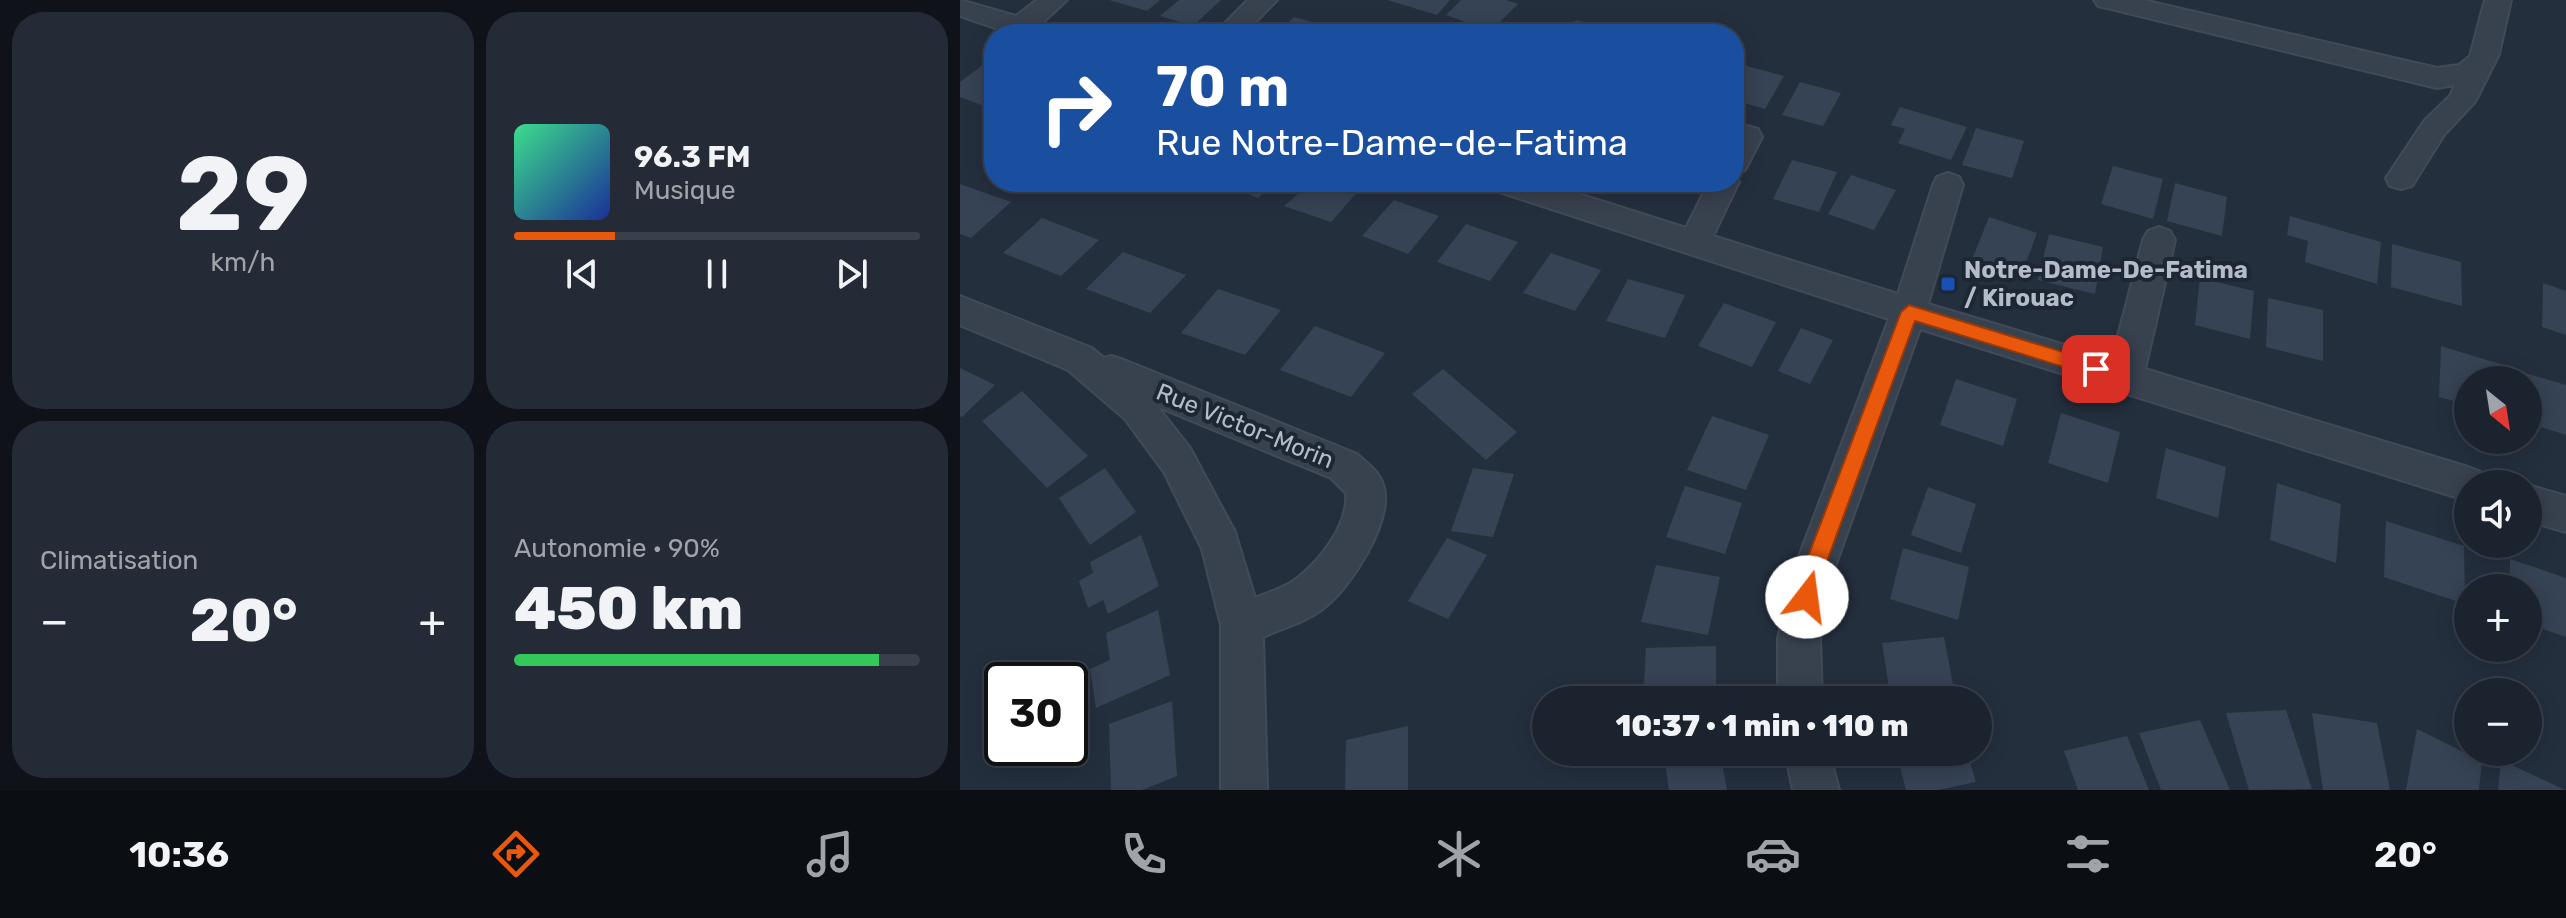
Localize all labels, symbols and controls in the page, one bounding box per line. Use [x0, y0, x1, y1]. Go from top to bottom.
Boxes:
text: 70 m [1156, 54, 1289, 120]
icon: right [1024, 56, 1128, 160]
text: Rue Notre-Dame-de-Fatima [1156, 121, 1628, 164]
text: 29 [176, 133, 310, 256]
text: 96.3 FM [634, 139, 751, 175]
text: Musique [634, 175, 736, 206]
text: km/h [211, 247, 275, 278]
icon: previous [560, 252, 604, 296]
icon: pause [695, 252, 739, 296]
icon: next [830, 252, 874, 296]
place label: Notre-Dame-De-Fatima / Kirouac [1964, 256, 2248, 312]
marker: Notre-Dame-De-Fatima / Kirouac [1939, 275, 1957, 293]
pin [2062, 335, 2130, 403]
icon: arrive [2074, 347, 2118, 391]
north arrow [2454, 366, 2542, 454]
map controls [2454, 366, 2542, 766]
street label: Rue Victor-Morin [1152, 378, 1338, 474]
button: sound [2454, 470, 2542, 558]
text: Autonomie · 90% [514, 533, 720, 564]
text: Climatisation [40, 545, 198, 576]
position arrow [1765, 555, 1849, 639]
text: 450 km [514, 573, 743, 644]
button: + [2454, 574, 2542, 662]
text: 20° [190, 585, 297, 656]
text: − [40, 595, 69, 647]
text: + [419, 595, 446, 647]
speed limit sign: 30 [984, 662, 1088, 766]
button: − [2454, 678, 2542, 766]
text: 10:37 · 1 min · 110 m [1615, 708, 1909, 744]
icon: directions [488, 826, 544, 882]
icon: music [802, 826, 858, 882]
icon: phone [1116, 826, 1172, 882]
icon: climate [1431, 826, 1487, 882]
icon: car [1745, 826, 1801, 882]
icon: filters [2060, 826, 2116, 882]
text: 10:36 [129, 833, 229, 876]
text: 20° [2374, 833, 2437, 876]

